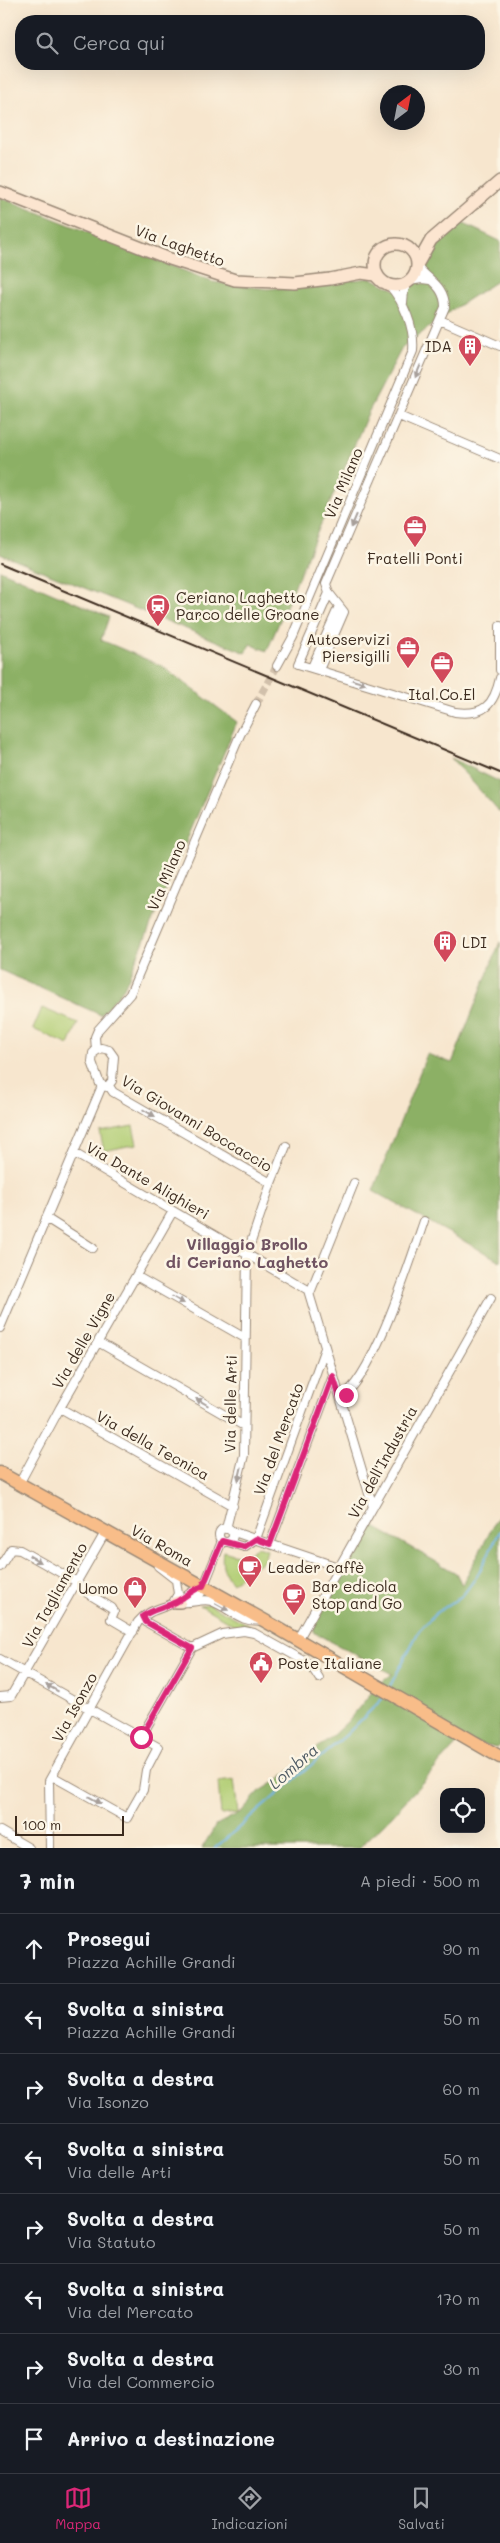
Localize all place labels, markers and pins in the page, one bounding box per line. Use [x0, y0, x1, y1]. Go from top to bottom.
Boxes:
building icon: IDA [457, 333, 483, 367]
place label: IDA [425, 336, 452, 356]
office icon: Fratelli Ponti [402, 514, 428, 548]
place label: Fratelli Ponti [367, 548, 463, 568]
place label: Ceriano Laghetto Parco delle Groane [176, 587, 319, 624]
station icon: Ceriano Laghetto Parco delle Groane [145, 593, 171, 627]
place label: Autoservizi Piersigilli [306, 629, 390, 666]
office icon: Autoservizi Piersigilli [395, 635, 421, 669]
office icon: Ital.Co.El [429, 650, 455, 684]
place label: Ital.Co.El [408, 684, 476, 704]
building icon: LDI [432, 929, 458, 963]
place label: LDI [462, 932, 487, 952]
cafe icon: Leader caffè [237, 1554, 263, 1588]
place label: Leader caffè [268, 1557, 364, 1577]
shop icon: Uomo [122, 1575, 148, 1609]
place label: Bar edicola Stop and Go [312, 1576, 402, 1613]
place label: Uomo [78, 1578, 118, 1598]
cafe icon: Bar edicola Stop and Go [281, 1582, 307, 1616]
public building icon: Poste Italiane [248, 1650, 274, 1684]
place label: Poste Italiane [278, 1653, 382, 1673]

